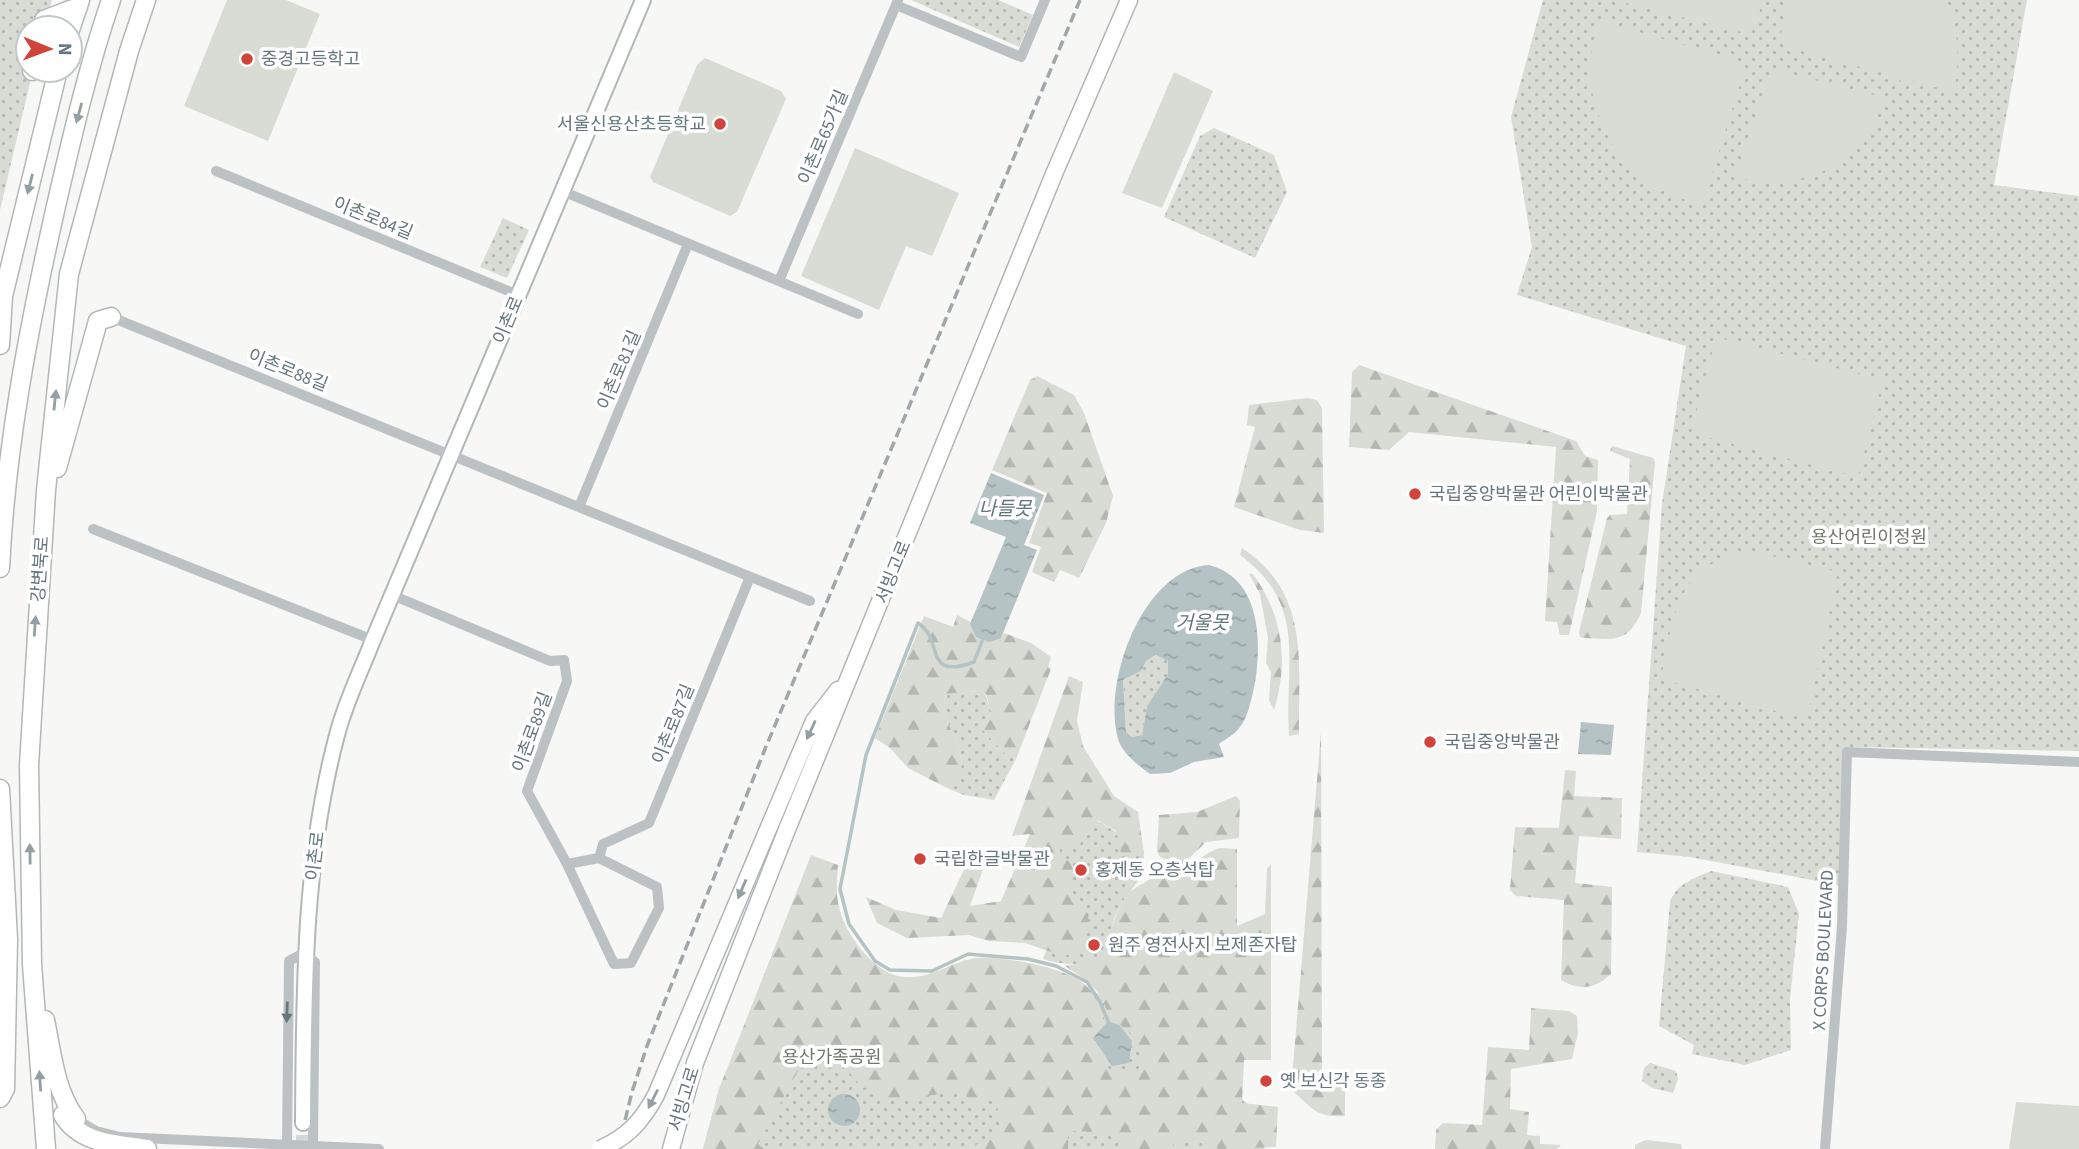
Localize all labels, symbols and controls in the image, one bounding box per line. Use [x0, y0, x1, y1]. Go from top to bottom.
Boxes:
north arrow [14, 14, 84, 84]
text: N [51, 43, 78, 56]
place label: 중경고등학고 [261, 47, 360, 72]
marker: 중경고등학고 [239, 51, 255, 67]
street label: 이촌로65가길 [792, 86, 855, 188]
one-way arrow [73, 102, 83, 123]
place label: 서울신용산초등학교 [557, 112, 706, 137]
marker: 서울신용산초등학교 [712, 116, 728, 132]
one-way arrow [24, 173, 35, 195]
street label: 이촌로84길 [329, 191, 417, 246]
street label: 이촌로 [487, 292, 530, 348]
street label: 이촌로81길 [592, 327, 647, 414]
street label: 이촌로88길 [244, 343, 332, 398]
one-way arrow [50, 389, 61, 411]
place label: 국립중앙박물관 어린이박물관 [1429, 482, 1648, 507]
marker: 국립중앙박물관 어린이박물관 [1407, 486, 1423, 502]
water label: 나들못 [979, 496, 1033, 523]
park label: 용산어린이정원 [1811, 525, 1927, 550]
street label: 강변북로 [26, 535, 55, 603]
street label: 서빙고로 [869, 537, 917, 608]
water label: 거울못 [1176, 610, 1230, 637]
one-way arrow [30, 615, 41, 637]
street label: 이촌로87길 [646, 680, 701, 768]
street label: 이촌로89길 [506, 688, 559, 776]
one-way arrow [805, 720, 817, 740]
place label: 국립중앙박물관 [1444, 730, 1560, 755]
marker: 국립중앙박물관 [1422, 734, 1438, 750]
street label: 이촌로 [300, 830, 331, 882]
one-way arrow [24, 843, 36, 865]
place label: 국립한글박물관 [934, 847, 1050, 872]
marker: 국립한글박물관 [912, 851, 928, 867]
place label: 홍제동 오층석탑 [1095, 858, 1215, 883]
marker: 홍제동 오층석탑 [1073, 862, 1089, 878]
street label: X CORPS BOULEVARD [1807, 869, 1840, 1031]
one-way arrow [737, 879, 748, 900]
place label: 원주 영전사지 보제존자탑 [1108, 933, 1297, 958]
marker: 원주 영전사지 보제존자탑 [1086, 937, 1102, 953]
one-way arrow [281, 1002, 292, 1024]
park label: 용산가족공원 [782, 1045, 882, 1070]
street label: 서빙고로 [663, 1064, 706, 1134]
place label: 옛 보신각 동종 [1280, 1069, 1387, 1094]
one-way arrow [35, 1070, 46, 1092]
marker: 옛 보신각 동종 [1258, 1073, 1274, 1089]
one-way arrow [648, 1089, 659, 1109]

